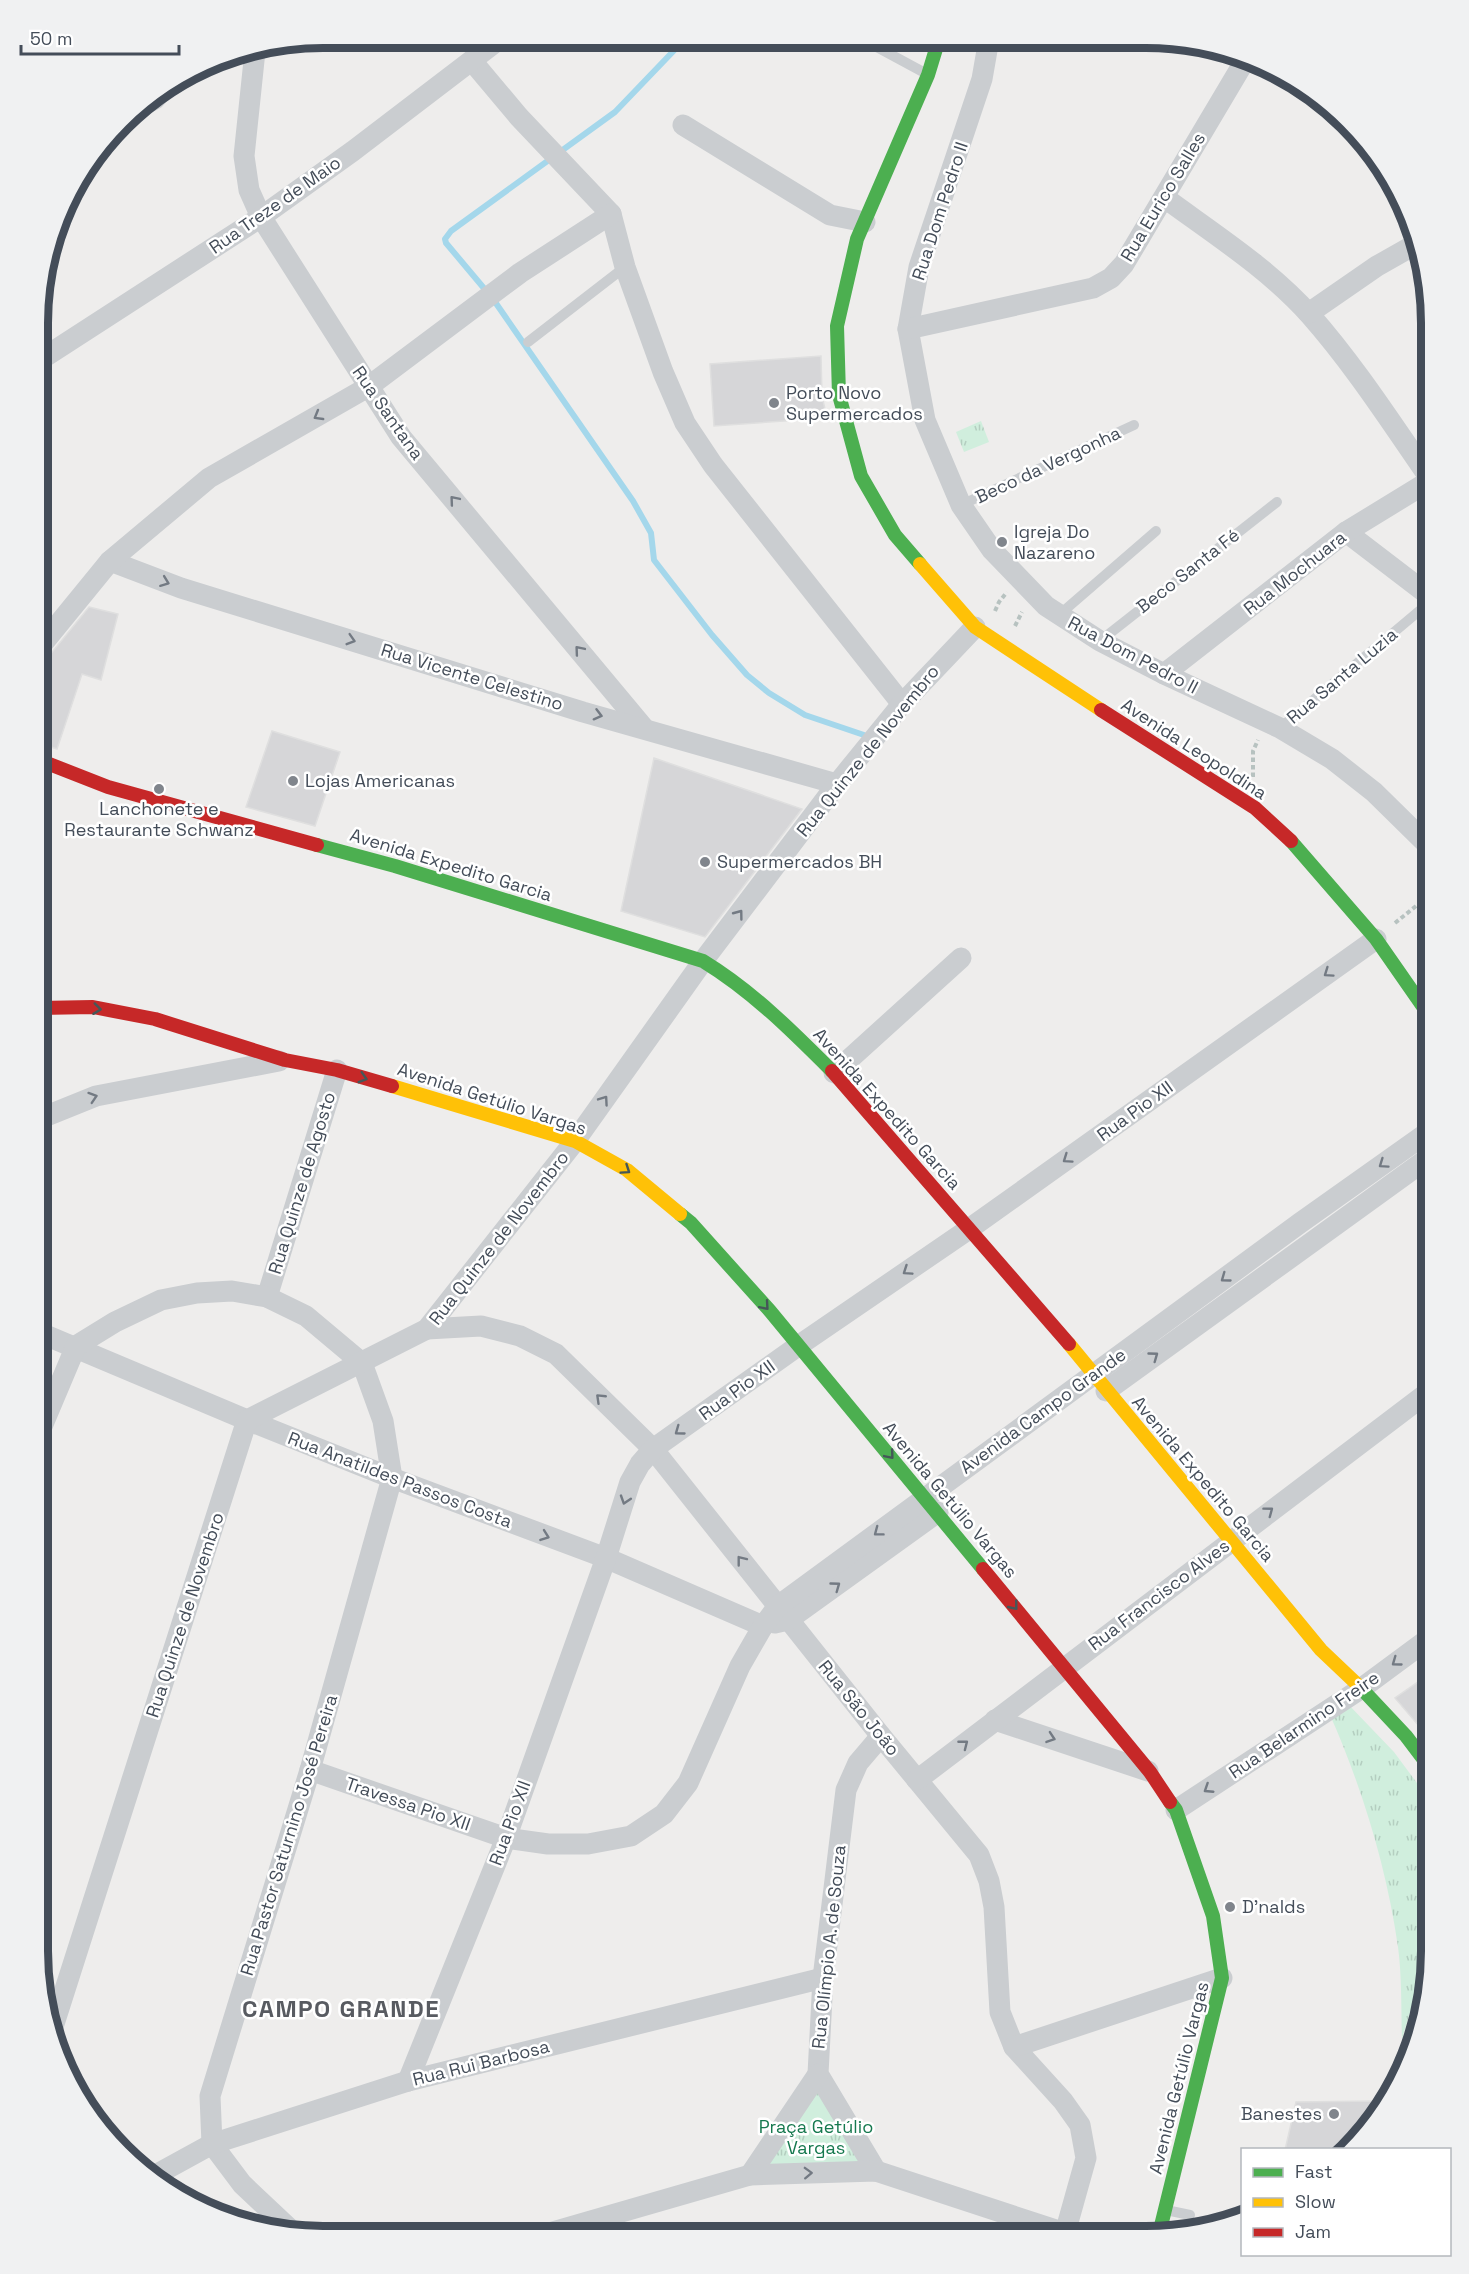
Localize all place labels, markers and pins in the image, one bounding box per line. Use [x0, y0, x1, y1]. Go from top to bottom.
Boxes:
place label: Porto Novo Supermercados [786, 381, 923, 425]
marker: Porto Novo Supermercados [767, 396, 781, 410]
place label: Igreja Do Nazareno [1014, 520, 1095, 564]
marker: Igreja Do Nazareno [995, 535, 1009, 549]
place label: Lojas Americanas [305, 769, 455, 792]
marker: Lojas Americanas [286, 774, 300, 788]
marker: Lanchonete e Restaurante Schwanz [152, 782, 166, 796]
place label: Lanchonete e Restaurante Schwanz [64, 797, 254, 841]
place label: Supermercados BH [717, 850, 882, 873]
marker: Supermercados BH [698, 855, 712, 869]
place label: D'nalds [1242, 1895, 1305, 1918]
marker: D'nalds [1223, 1900, 1237, 1914]
place label: Banestes [1241, 2102, 1322, 2125]
marker: Banestes [1327, 2107, 1341, 2121]

